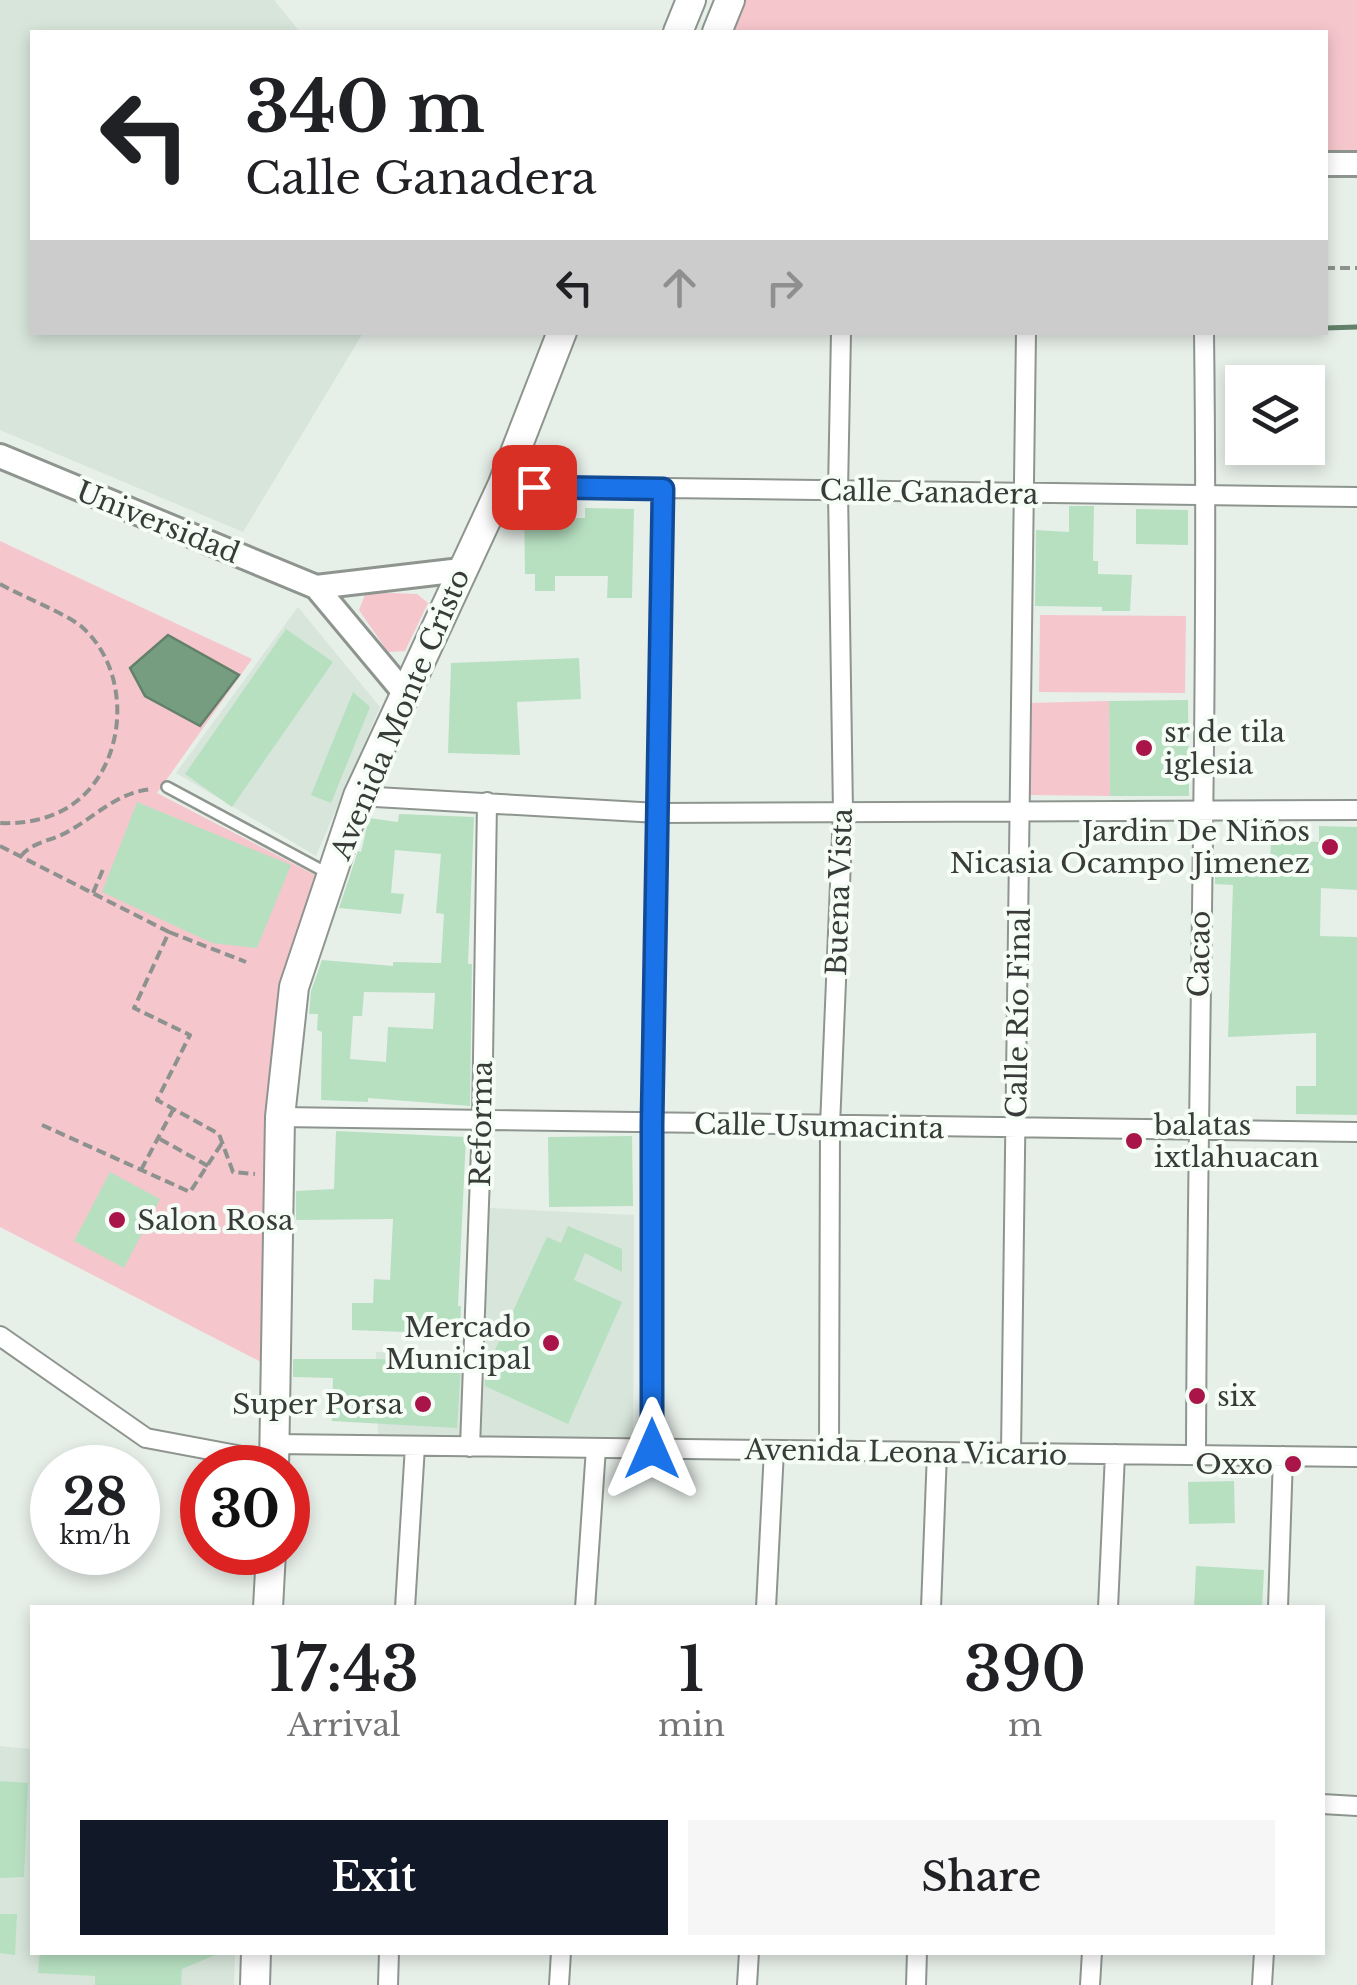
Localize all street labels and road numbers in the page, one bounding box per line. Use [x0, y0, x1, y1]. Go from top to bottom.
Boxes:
street label: Calle Ganadera [819, 473, 1039, 512]
street label: Universidad [71, 474, 245, 571]
street label: Avenida Monte Cristo [323, 564, 478, 866]
street label: Buena Vista [819, 807, 860, 976]
street label: Calle Río Final [999, 908, 1038, 1119]
street label: Cacao [1181, 910, 1218, 998]
street label: Reforma [463, 1060, 500, 1187]
street label: Calle Usumacinta [694, 1107, 945, 1146]
street label: Avenida Leona Vicario [743, 1432, 1068, 1473]

